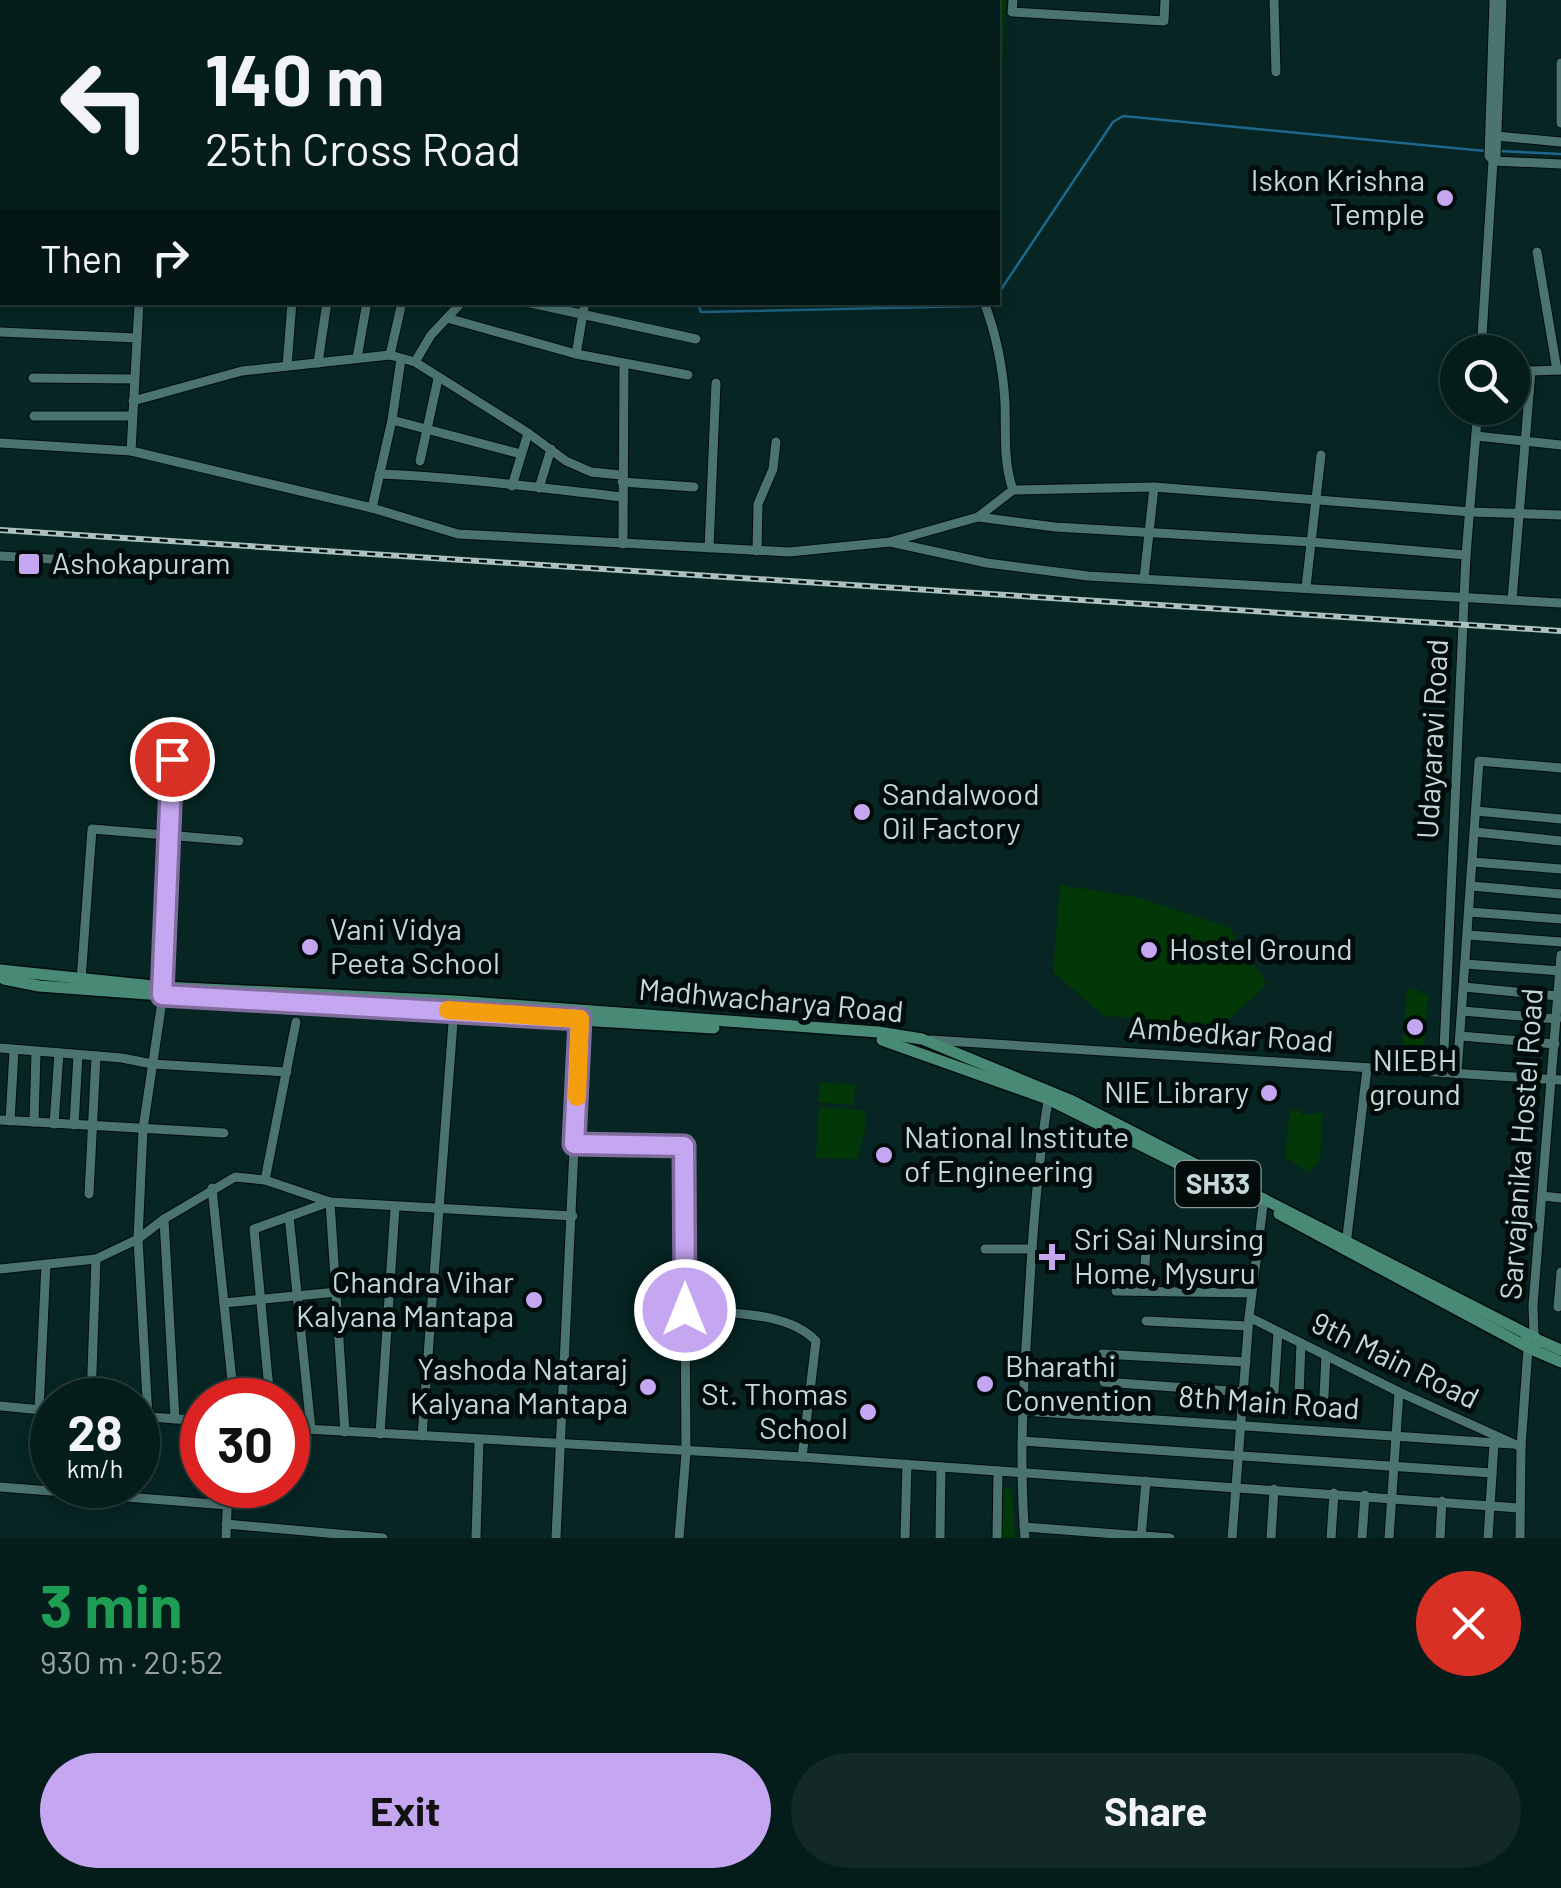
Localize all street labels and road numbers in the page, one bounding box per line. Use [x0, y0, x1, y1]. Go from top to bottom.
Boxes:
street label: Udayaravi Road [1408, 638, 1454, 840]
street label: Madhwacharya Road [637, 969, 905, 1029]
street label: Sarvajanika Hostel Road [1491, 987, 1549, 1301]
street label: Ambedkar Road [1128, 1008, 1335, 1058]
road number: SH33 [1176, 1161, 1260, 1207]
street label: 9th Main Road [1306, 1303, 1485, 1415]
street label: 8th Main Road [1177, 1377, 1361, 1425]

